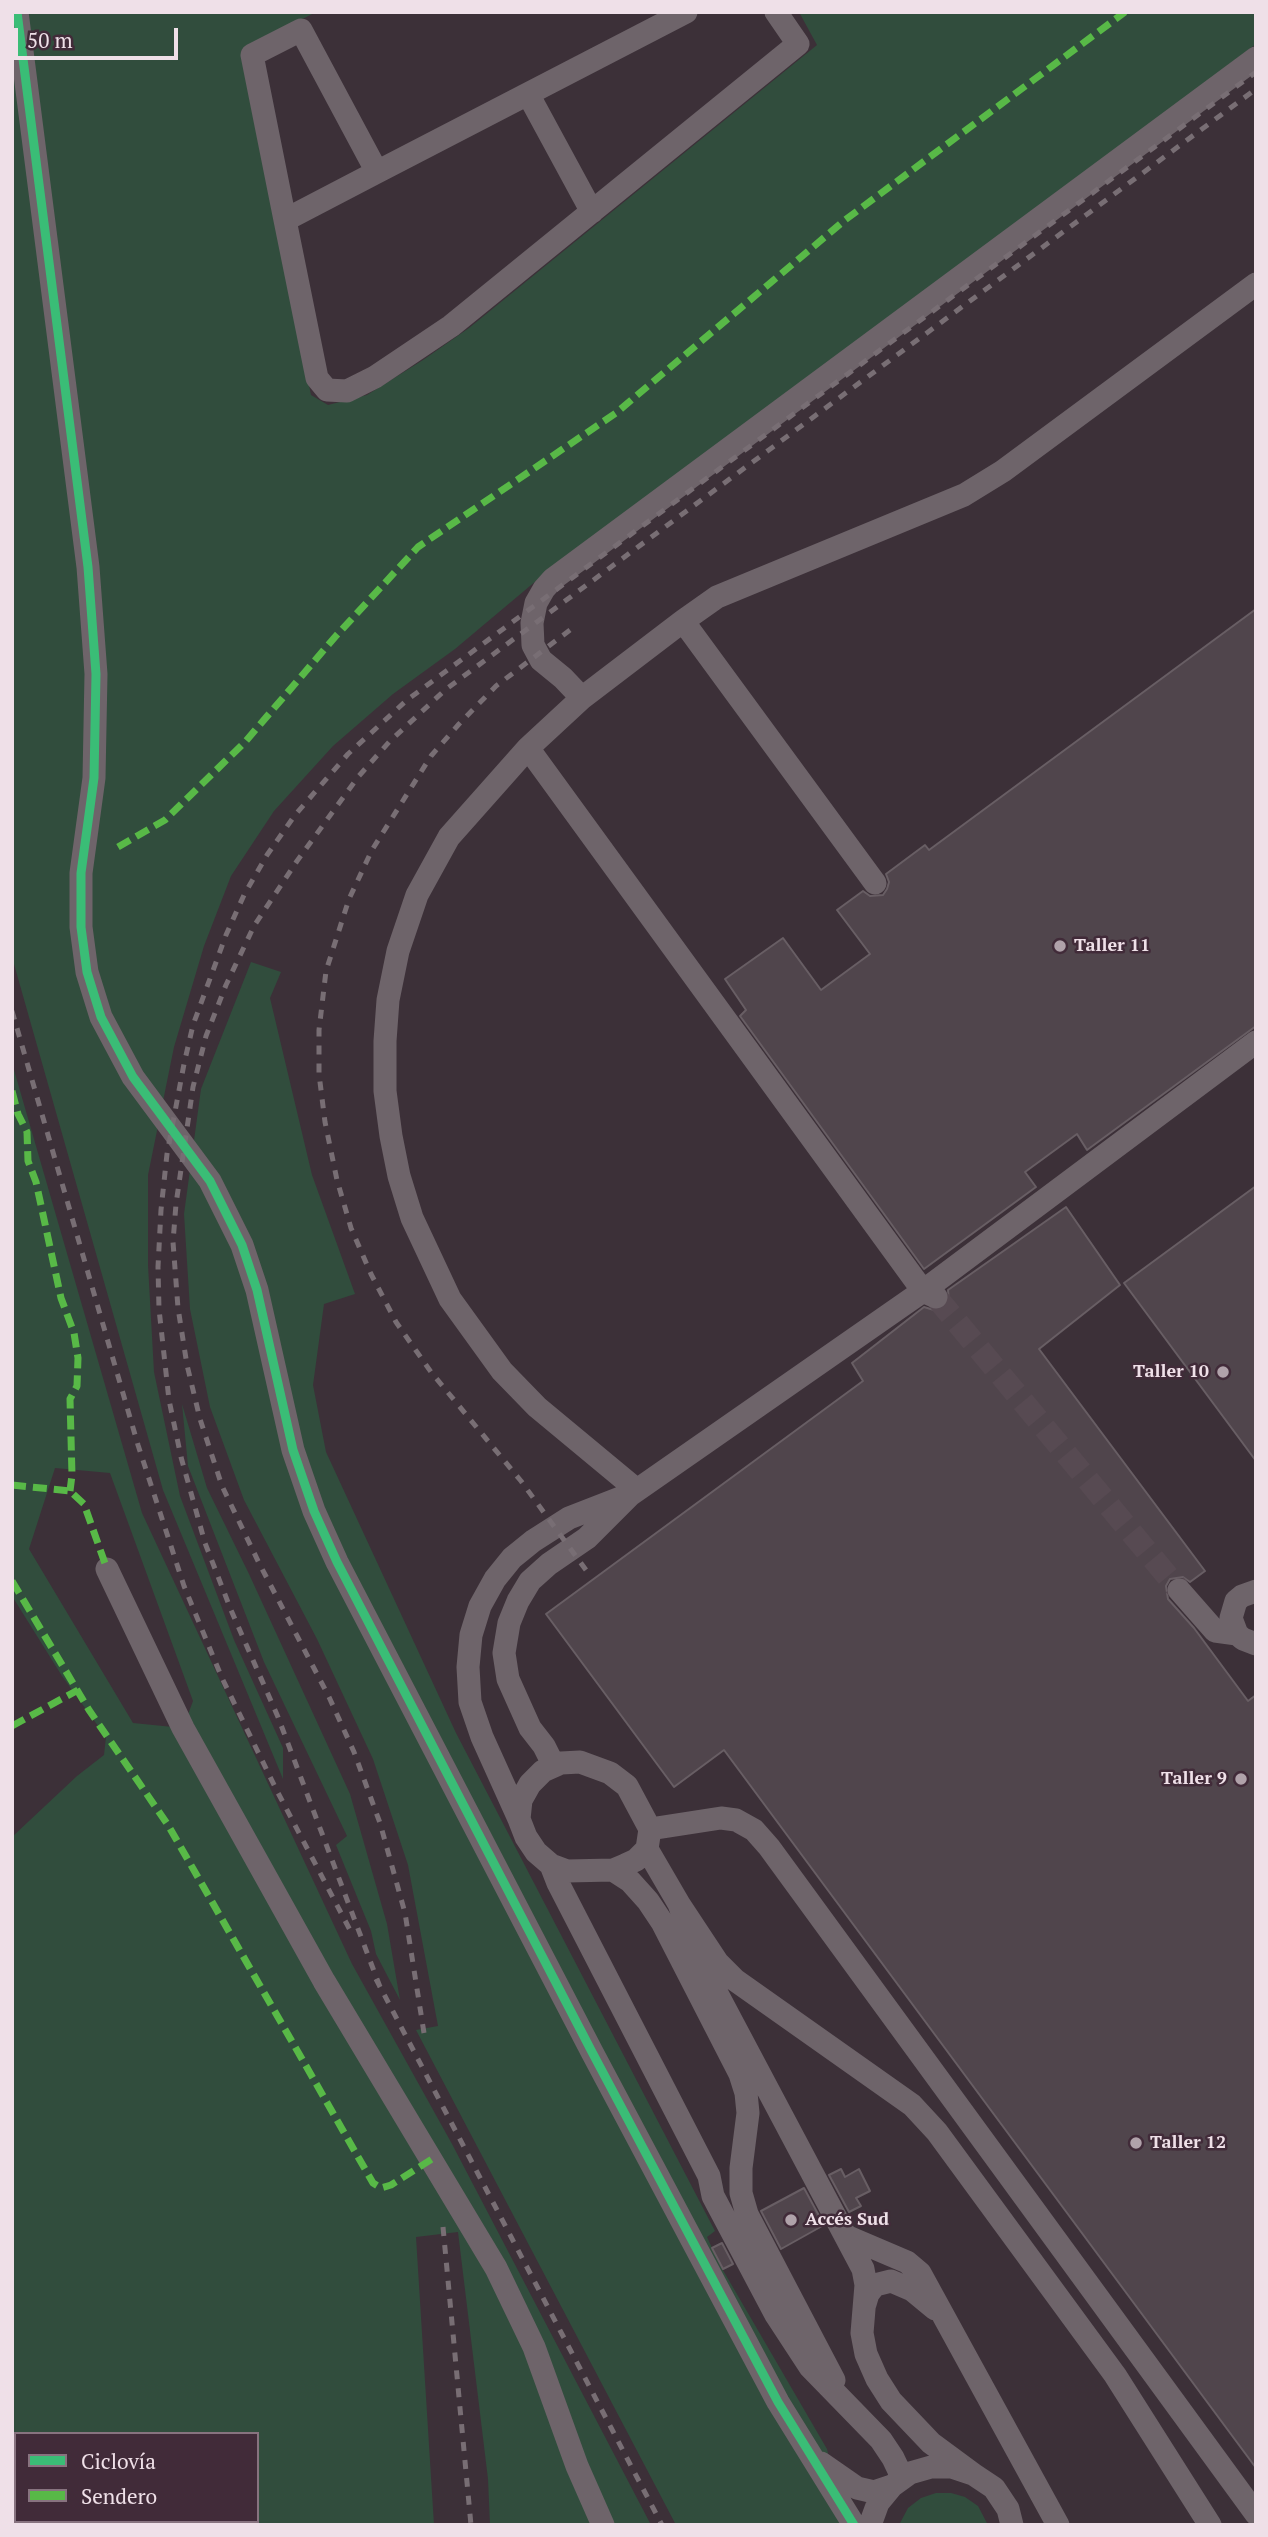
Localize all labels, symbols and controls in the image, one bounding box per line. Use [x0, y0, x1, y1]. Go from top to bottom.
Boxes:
scale bar [18, 14, 182, 58]
text: 50 m [27, 26, 73, 54]
place label: Taller 11 [1074, 935, 1150, 957]
marker: Taller 11 [1052, 938, 1068, 954]
place label: Taller 10 [1133, 1361, 1209, 1383]
marker: Taller 10 [1215, 1364, 1231, 1380]
place label: Taller 9 [1161, 1768, 1227, 1790]
marker: Taller 9 [1233, 1771, 1249, 1787]
place label: Taller 12 [1150, 2132, 1226, 2154]
marker: Taller 12 [1128, 2135, 1144, 2151]
place label: Accés Sud [805, 2209, 889, 2231]
marker: Accés Sud [783, 2212, 799, 2228]
legend [14, 2432, 259, 2523]
text: Ciclovía [81, 2447, 156, 2475]
text: Sendero [81, 2482, 157, 2510]

